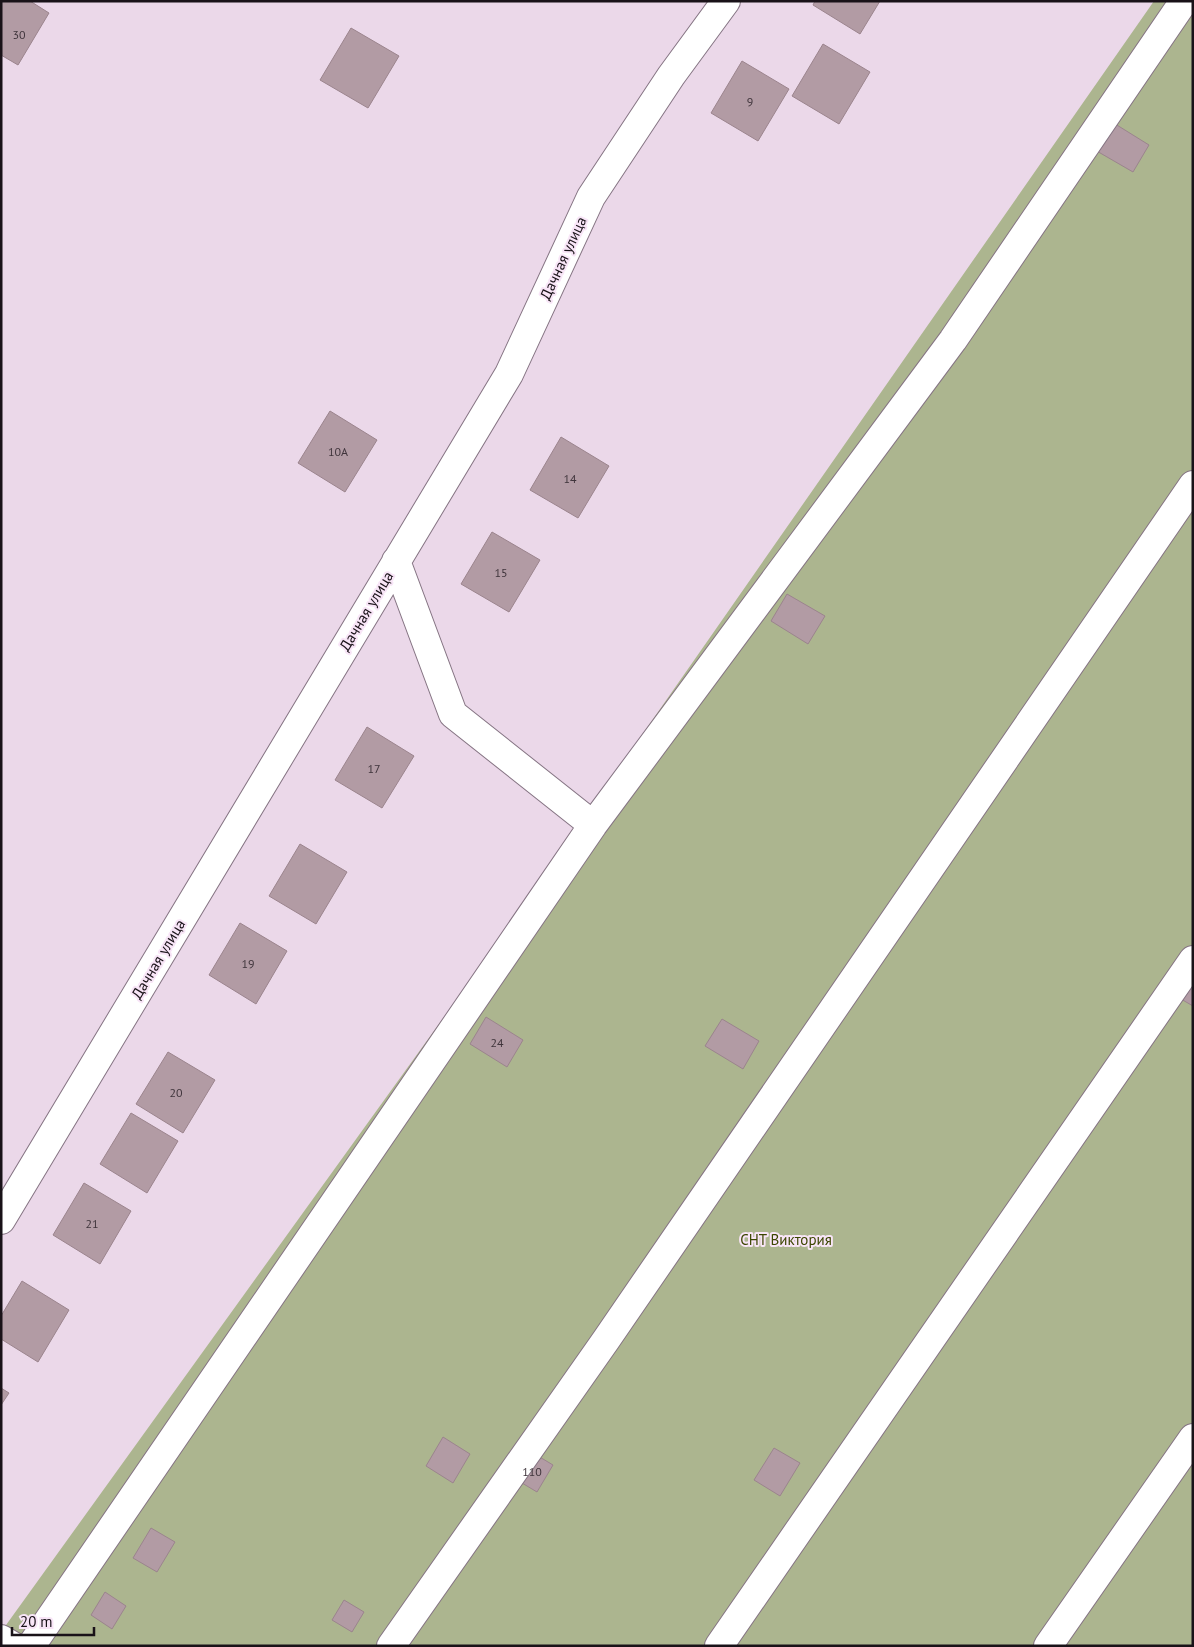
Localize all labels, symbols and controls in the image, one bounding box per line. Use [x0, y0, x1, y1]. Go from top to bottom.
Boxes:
house number: 30 [12, 27, 26, 42]
house number: 9 [747, 94, 753, 109]
street label: Дачная улица [535, 213, 591, 303]
house number: 10А [328, 444, 348, 459]
house number: 14 [563, 471, 577, 486]
house number: 15 [494, 565, 508, 580]
street label: Дачная улица [335, 568, 397, 654]
house number: 17 [367, 761, 381, 776]
street label: Дачная улица [127, 916, 189, 1002]
house number: 19 [241, 956, 255, 971]
house number: 24 [490, 1035, 504, 1050]
house number: 20 [169, 1085, 183, 1100]
house number: 21 [85, 1216, 99, 1231]
park label: СНТ Виктория [740, 1230, 832, 1249]
house number: 110 [522, 1464, 542, 1479]
scale bar [12, 1604, 95, 1636]
text: 20 m [20, 1612, 53, 1631]

